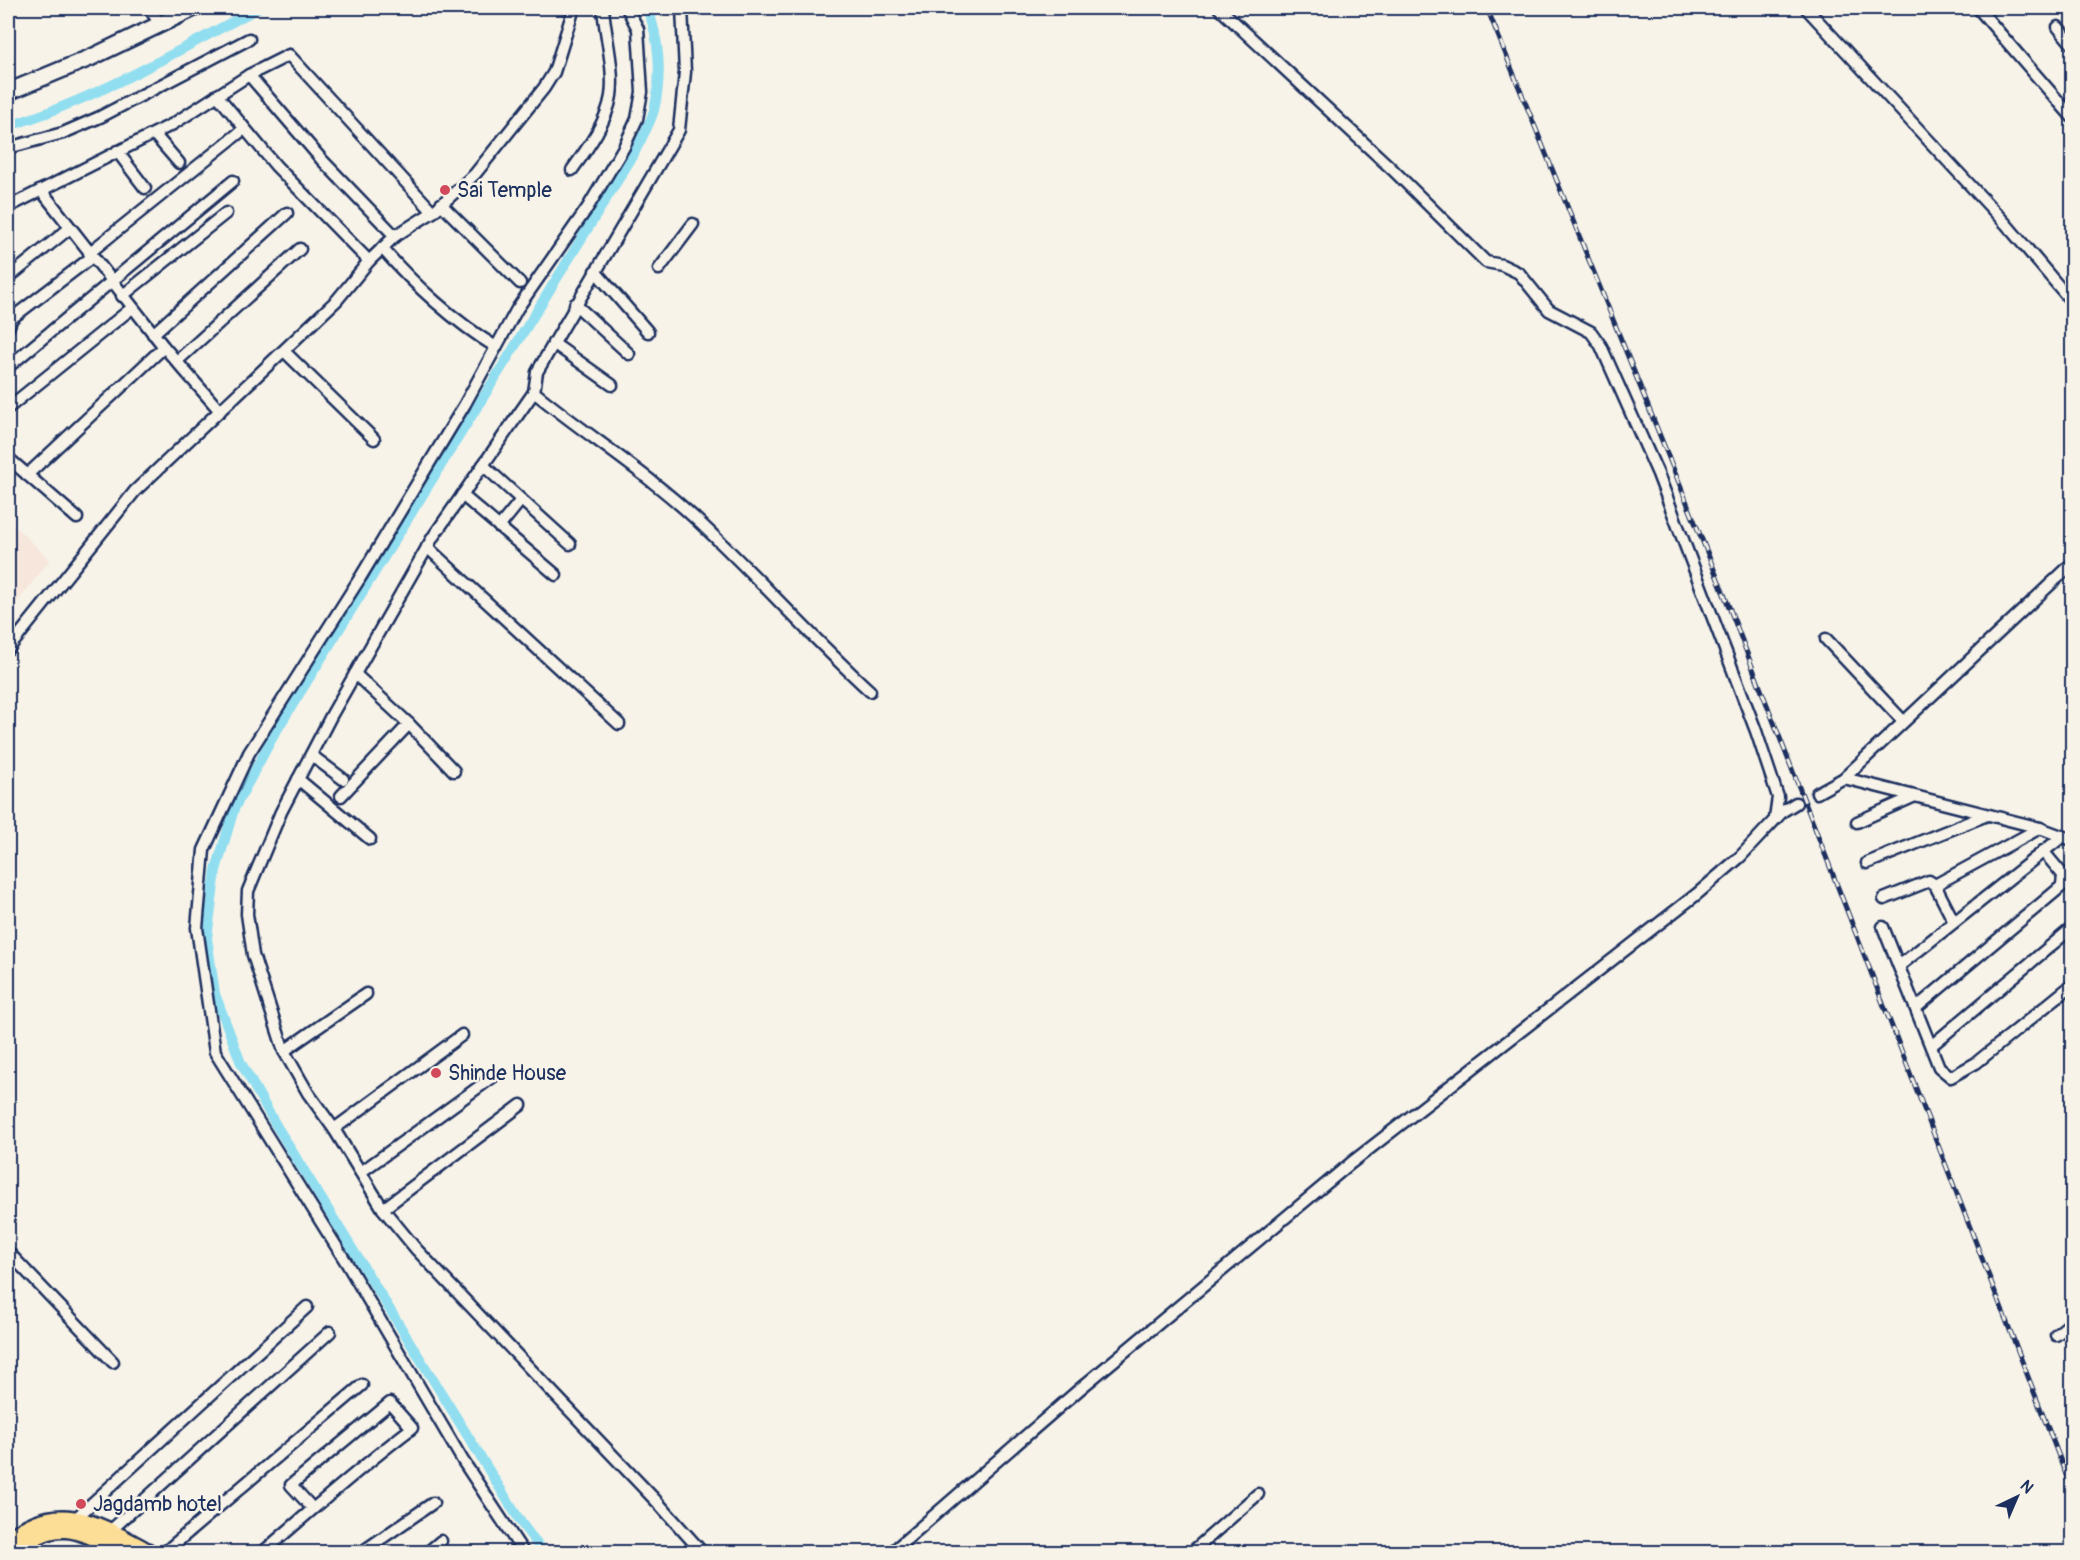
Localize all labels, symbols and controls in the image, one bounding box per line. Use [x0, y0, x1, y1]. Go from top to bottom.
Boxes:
place label: Sai Temple [457, 177, 552, 204]
marker: Sai Temple [438, 183, 452, 197]
place label: Shinde House [448, 1060, 567, 1087]
marker: Shinde House [429, 1066, 443, 1080]
north arrow [1987, 1467, 2047, 1527]
text: N [2016, 1476, 2038, 1498]
place label: Jagdamb hotel [93, 1491, 222, 1518]
marker: Jagdamb hotel [74, 1497, 88, 1511]

